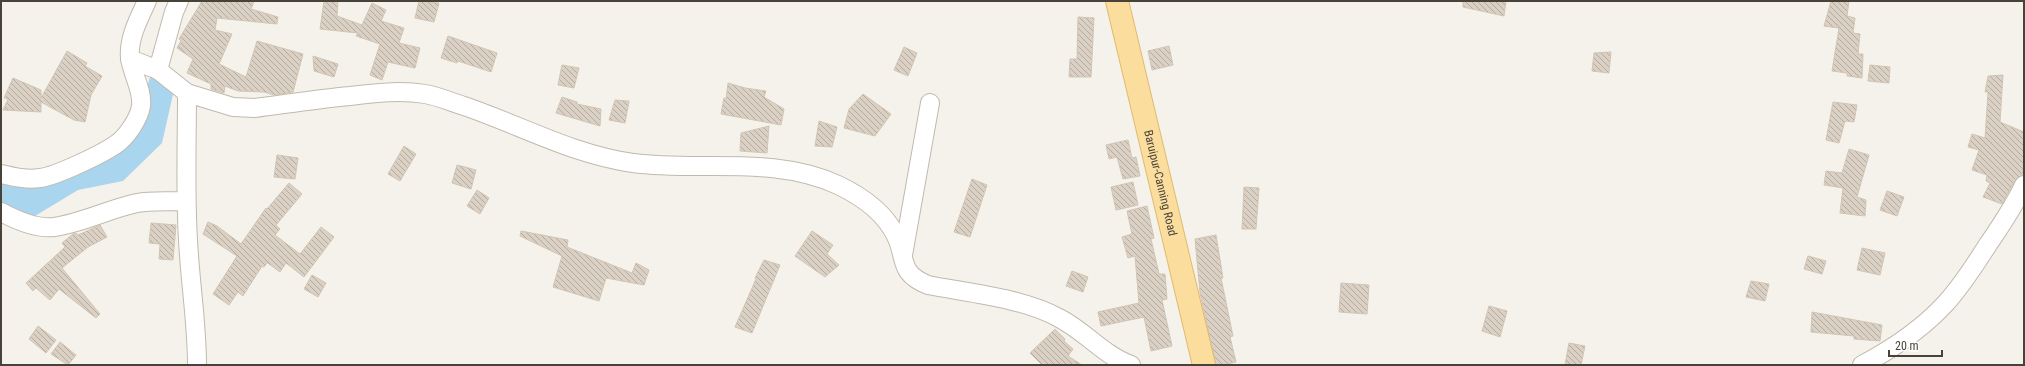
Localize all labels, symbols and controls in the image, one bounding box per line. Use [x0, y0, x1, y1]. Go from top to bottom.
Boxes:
street label: Baruipur-Canning Road [1141, 128, 1180, 237]
scale bar [1889, 332, 1942, 358]
text: 20 m [1895, 339, 1919, 353]

